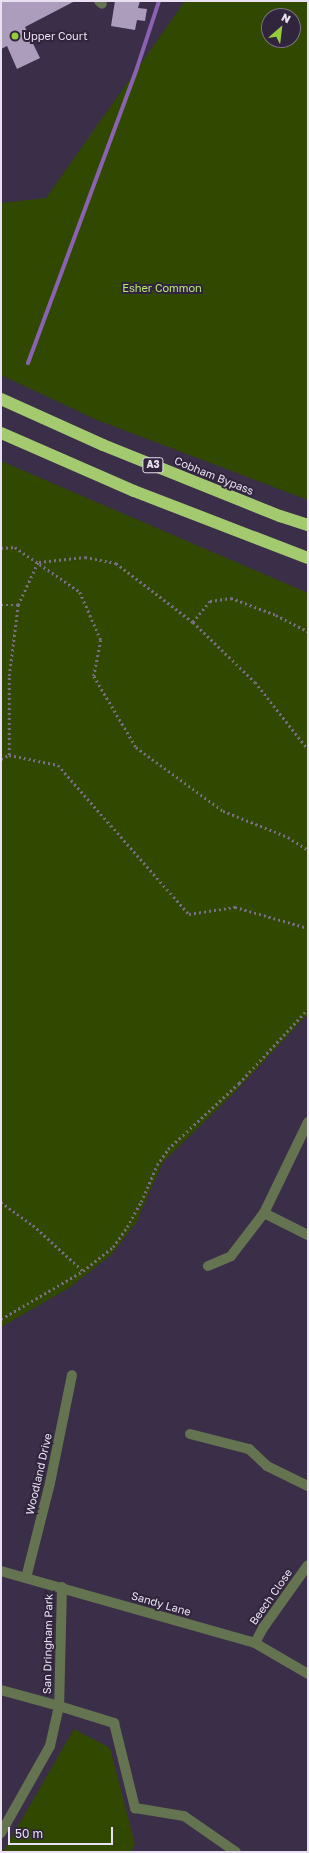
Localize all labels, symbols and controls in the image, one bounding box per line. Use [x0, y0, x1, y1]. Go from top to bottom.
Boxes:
north arrow [261, 8, 301, 48]
text: N [280, 10, 293, 26]
place label: Upper Court [23, 29, 88, 43]
marker: Upper Court [10, 31, 20, 41]
park label: Esher Common [122, 281, 202, 295]
street label: Cobham Bypass [172, 454, 256, 498]
road number: A3 [142, 457, 164, 473]
street label: Woodland Drive [23, 1432, 55, 1516]
street label: Beech Close [247, 1566, 295, 1628]
street label: Sandy Lane [130, 1589, 192, 1619]
street label: San Dringham Park [41, 1594, 55, 1694]
scale bar [10, 1819, 115, 1845]
text: 50 m [15, 1826, 43, 1841]

